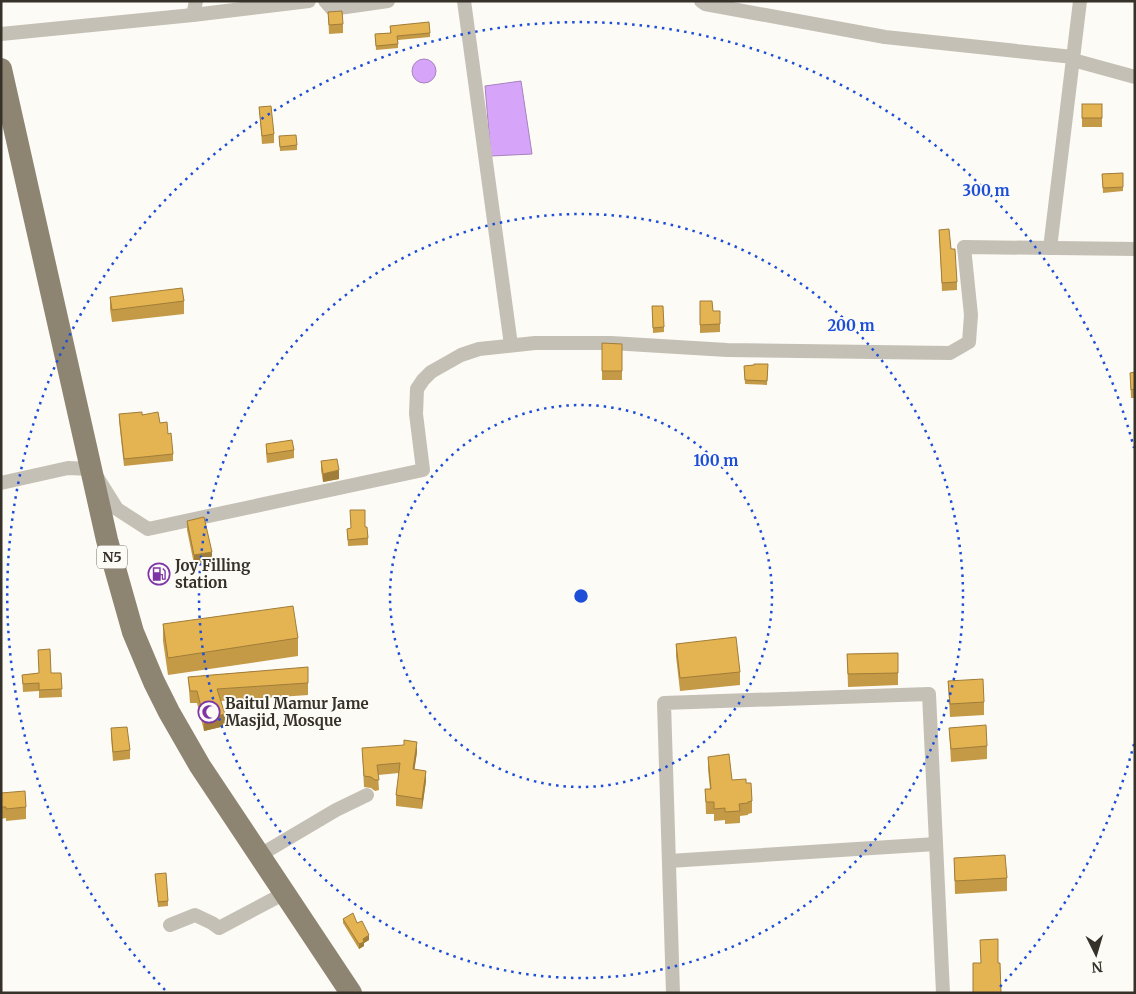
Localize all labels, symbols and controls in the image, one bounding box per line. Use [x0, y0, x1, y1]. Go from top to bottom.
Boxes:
text: 300 m [962, 181, 1010, 200]
text: 200 m [827, 316, 875, 335]
text: 100 m [694, 451, 738, 470]
road number: N5 [97, 546, 127, 568]
place label: Joy Filling station [174, 556, 251, 592]
fuel station icon: Joy Filling station [147, 562, 171, 586]
centre of rings [572, 587, 590, 605]
place label: Baitul Mamur Jame Masjid, Mosque [225, 694, 369, 731]
mosque icon: Baitul Mamur Jame Masjid, Mosque [197, 700, 221, 724]
north arrow [1071, 929, 1121, 979]
text: N [1091, 958, 1103, 976]

